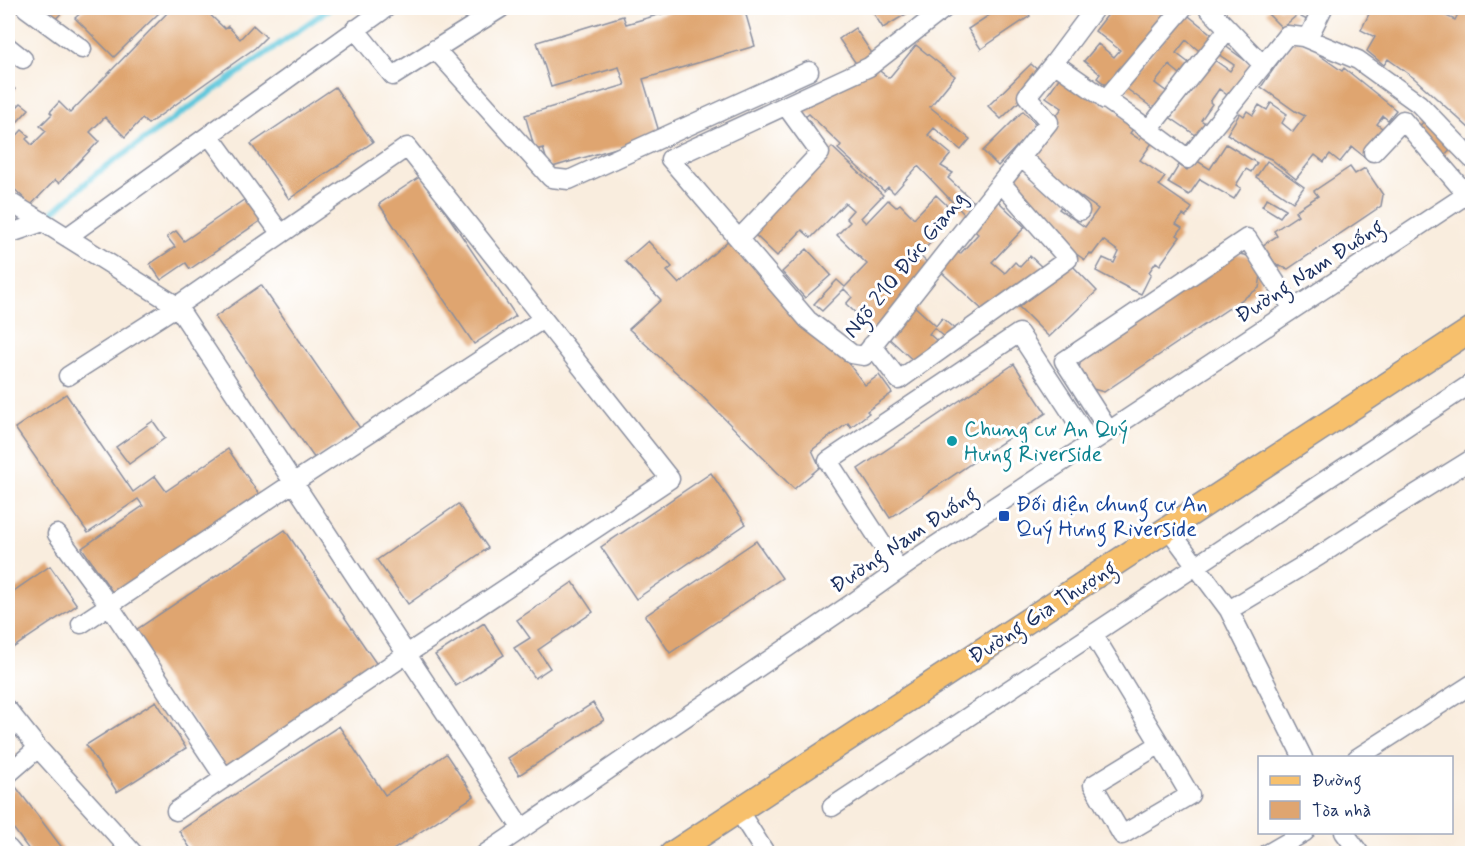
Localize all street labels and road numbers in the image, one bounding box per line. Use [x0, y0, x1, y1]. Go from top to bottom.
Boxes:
street label: Ngõ 210 Đức Giang [838, 186, 976, 346]
street label: Đường Nam Đuống [1230, 213, 1391, 333]
street label: Đường Nam Đuống [825, 481, 985, 603]
street label: Đường Gia Thượng [964, 554, 1124, 674]

